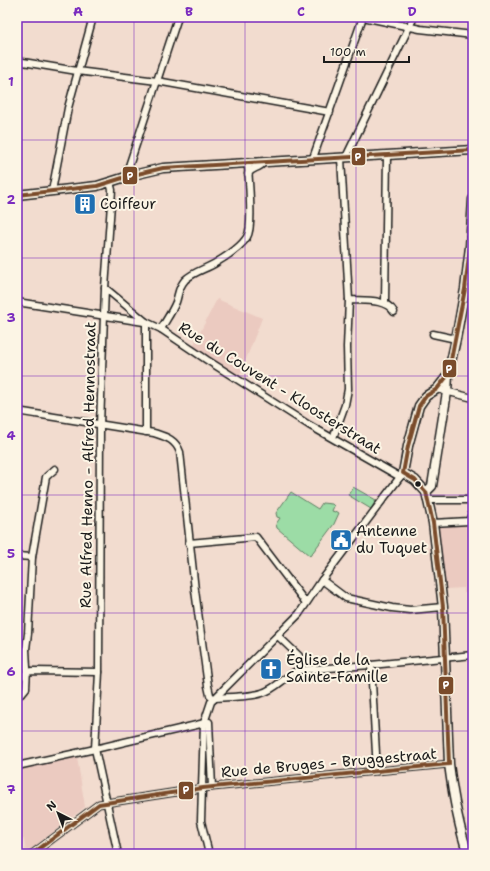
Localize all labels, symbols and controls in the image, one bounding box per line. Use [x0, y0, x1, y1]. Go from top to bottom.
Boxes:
text: A [73, 3, 83, 20]
text: B [185, 3, 193, 20]
text: C [297, 3, 305, 20]
text: D [407, 3, 417, 20]
scale bar [324, 38, 409, 64]
text: 100 m [330, 44, 366, 60]
text: 1 [8, 73, 14, 90]
line badge: P [351, 147, 366, 166]
text: P [355, 150, 362, 165]
line badge: P [122, 166, 138, 185]
text: P [127, 169, 134, 184]
text: 2 [6, 191, 16, 208]
building icon: Coiffeur [72, 191, 98, 217]
place label: Coiffeur [100, 194, 156, 214]
text: 3 [6, 309, 16, 326]
street label: Rue du Couvent - Kloosterstraat [175, 317, 385, 459]
street label: Rue Alfred Henno - Alfred Hennostraat [76, 322, 100, 608]
line badge: P [442, 359, 457, 378]
text: P [446, 362, 453, 377]
text: 4 [6, 427, 16, 444]
unlabelled marker [413, 479, 423, 489]
place label: Antenne du Tuquet [356, 521, 427, 558]
public building icon: Antenne du Tuquet [328, 527, 354, 553]
text: 5 [7, 545, 15, 562]
place label: Église de la Sainte-Famille [286, 649, 388, 687]
church icon: Église de la Sainte-Famille [258, 656, 284, 682]
text: 6 [6, 663, 16, 680]
line badge: P [438, 676, 454, 695]
text: P [443, 678, 450, 693]
street label: Rue de Bruges - Bruggestraat [220, 744, 438, 782]
text: 7 [6, 781, 16, 798]
line badge: P [178, 781, 194, 800]
text: P [183, 783, 190, 798]
north arrow [38, 793, 78, 833]
text: N [43, 797, 60, 814]

